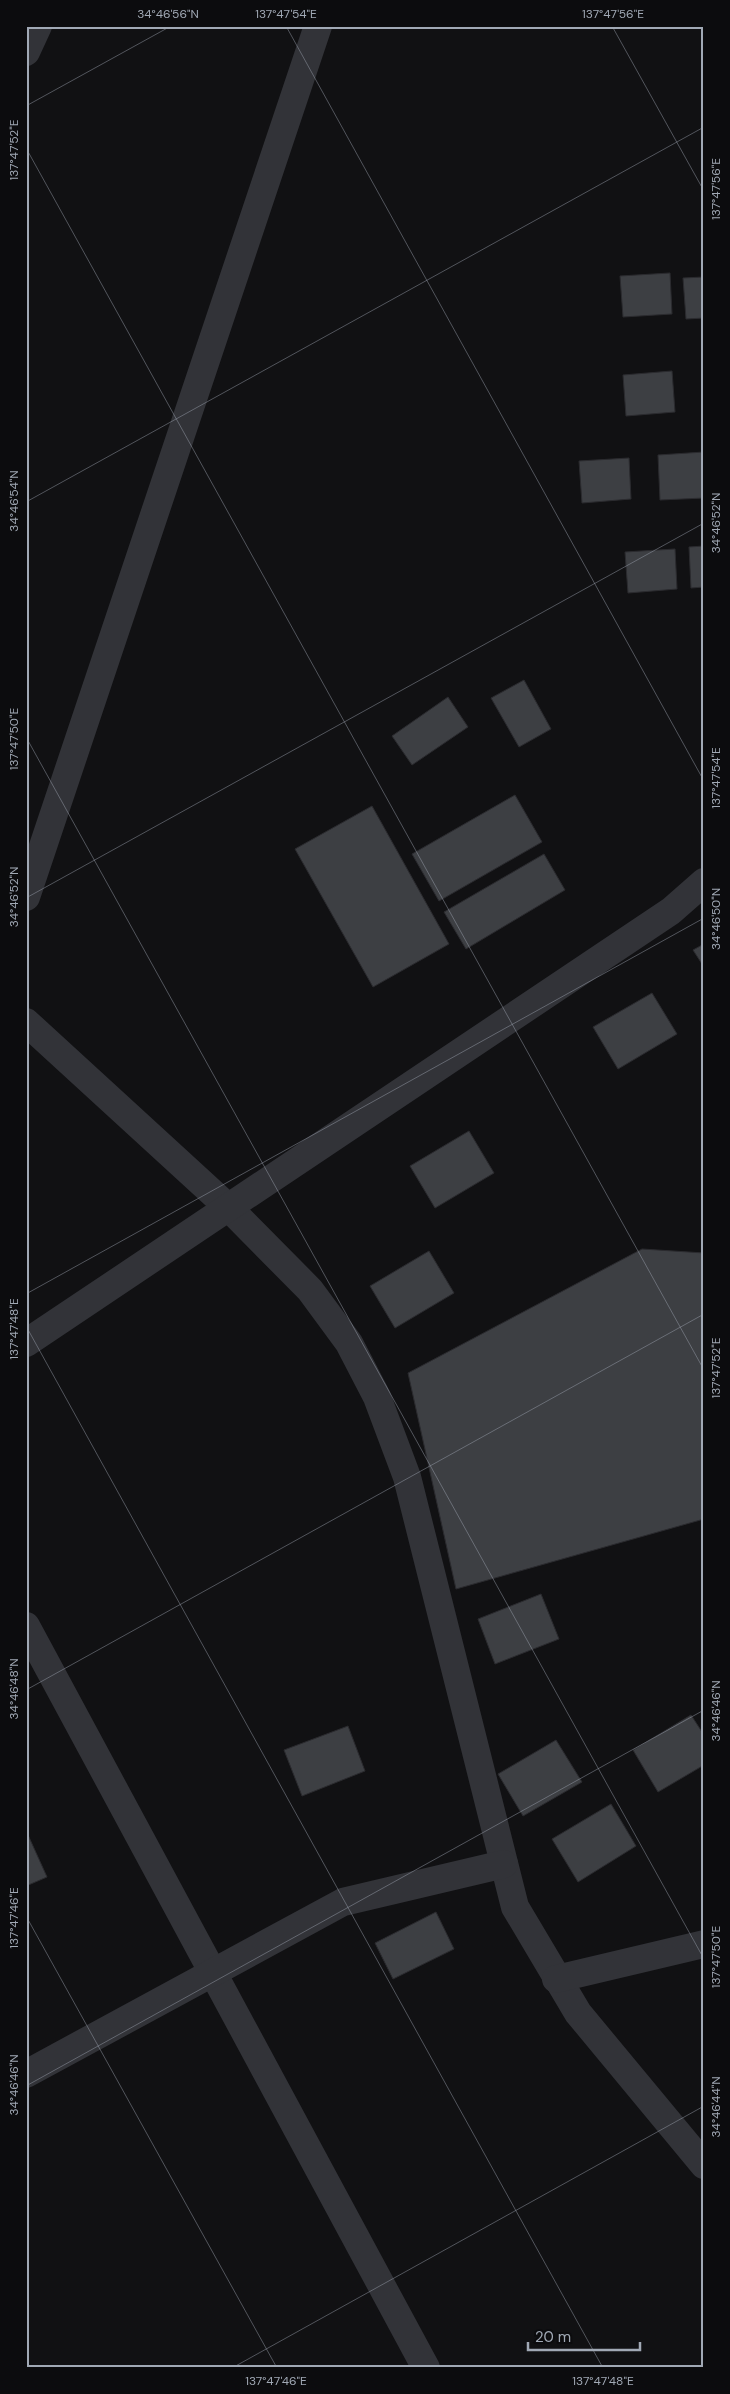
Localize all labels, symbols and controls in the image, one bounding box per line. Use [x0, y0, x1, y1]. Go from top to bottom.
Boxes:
text: 34°46'56"N [137, 6, 199, 22]
text: 137°47'54"E [255, 6, 317, 22]
text: 137°47'56"E [582, 6, 644, 22]
text: 137°47'52"E [6, 119, 22, 181]
text: 137°47'56"E [708, 158, 724, 220]
text: 34°46'54"N [6, 470, 22, 532]
text: 34°46'52"N [708, 493, 724, 553]
text: 137°47'50"E [6, 708, 22, 770]
text: 137°47'54"E [708, 747, 724, 809]
text: 34°46'52"N [6, 867, 22, 927]
text: 34°46'50"N [708, 888, 724, 950]
text: 137°47'48"E [6, 1298, 22, 1360]
text: 137°47'52"E [708, 1337, 724, 1399]
text: 34°46'48"N [6, 1659, 22, 1719]
text: 34°46'46"N [708, 1680, 724, 1742]
text: 137°47'46"E [6, 1887, 22, 1949]
text: 137°47'50"E [708, 1926, 724, 1988]
text: 34°46'46"N [6, 2054, 22, 2116]
text: 34°46'44"N [708, 2077, 724, 2137]
scale bar [528, 2319, 640, 2351]
text: 20 m [535, 2327, 571, 2347]
text: 137°47'46"E [245, 2373, 307, 2389]
text: 137°47'48"E [572, 2373, 634, 2389]

